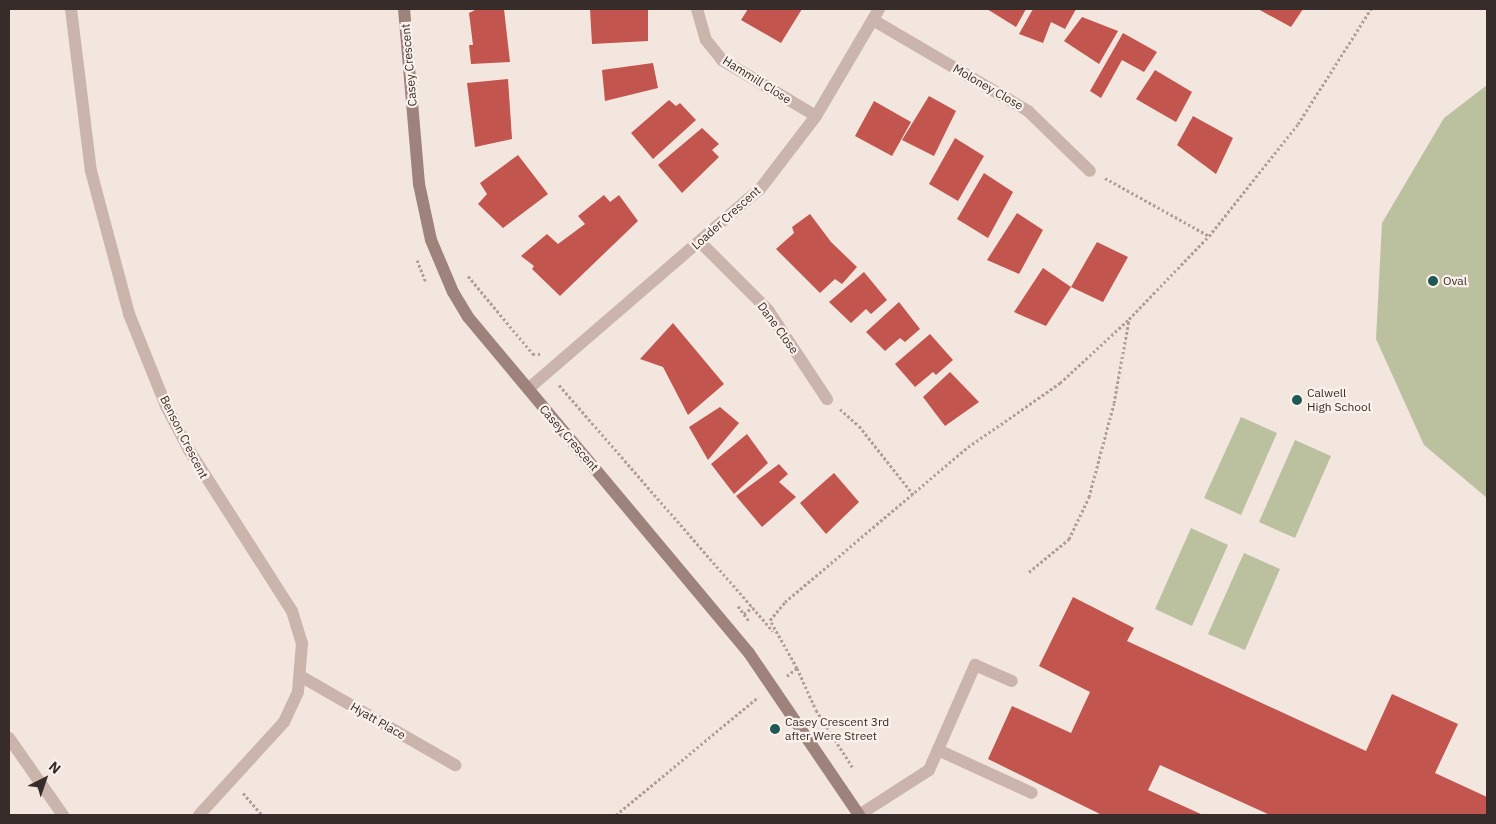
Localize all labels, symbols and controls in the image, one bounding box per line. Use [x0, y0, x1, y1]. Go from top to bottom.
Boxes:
street label: Casey Crescent [398, 23, 420, 107]
street label: Hammill Close [720, 53, 794, 107]
street label: Moloney Close [950, 61, 1026, 113]
street label: Loader Crescent [689, 183, 763, 253]
place label: Oval [1443, 274, 1467, 288]
marker: Oval [1427, 275, 1439, 287]
street label: Dane Close [754, 299, 802, 357]
place label: Calwell High School [1307, 386, 1371, 414]
street label: Benson Crescent [157, 393, 211, 481]
marker: Calwell High School [1291, 394, 1303, 406]
street label: Casey Crescent [536, 402, 602, 474]
street label: Hyatt Place [348, 699, 408, 743]
place label: Casey Crescent 3rd after Were Street [785, 715, 889, 743]
marker: Casey Crescent 3rd after Were Street [769, 723, 781, 735]
north arrow [20, 754, 70, 804]
text: N [45, 758, 65, 778]

